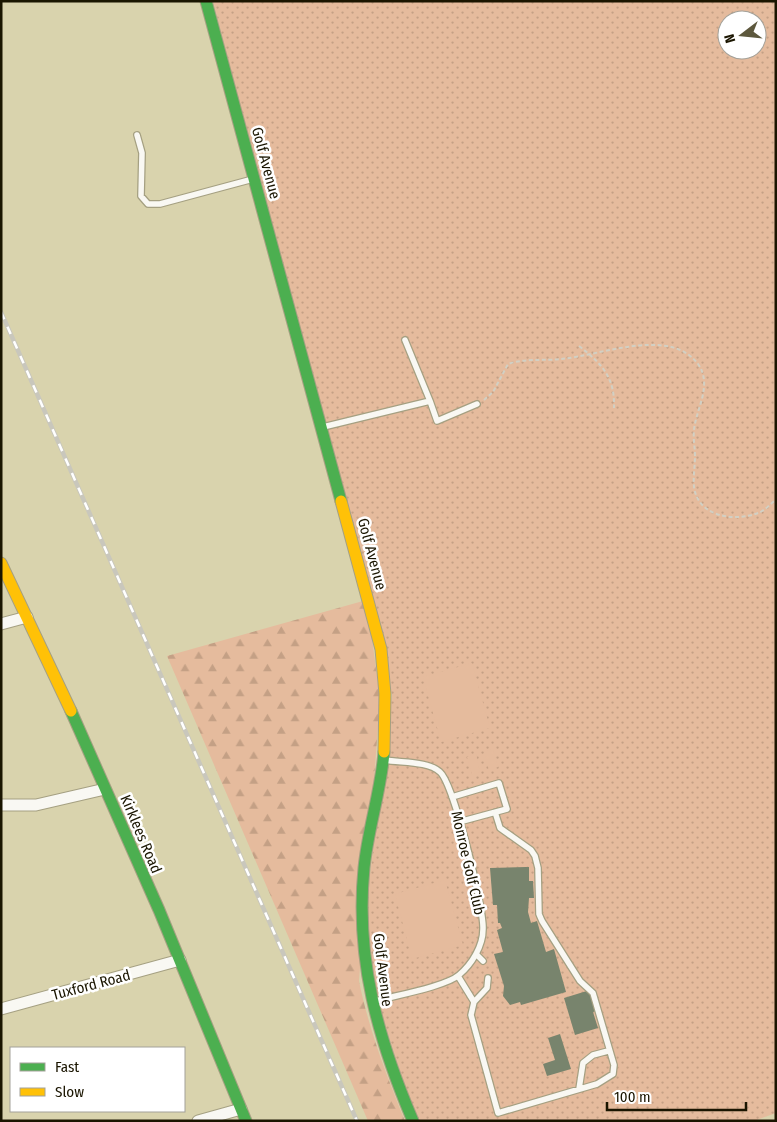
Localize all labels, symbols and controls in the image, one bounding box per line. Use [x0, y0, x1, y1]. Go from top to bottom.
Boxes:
north arrow [717, 10, 767, 60]
text: N [721, 32, 739, 45]
street label: Golf Avenue [248, 125, 284, 201]
street label: Golf Avenue [354, 516, 390, 592]
street label: Kirklees Road [116, 792, 166, 876]
street label: Monroe Golf Club [447, 809, 489, 917]
street label: Golf Avenue [370, 932, 396, 1008]
street label: Tuxford Road [50, 966, 132, 1004]
legend [10, 1047, 185, 1112]
text: Fast [55, 1058, 79, 1076]
scale bar [607, 1080, 746, 1112]
text: Slow [55, 1083, 84, 1101]
text: 100 m [614, 1088, 651, 1106]

